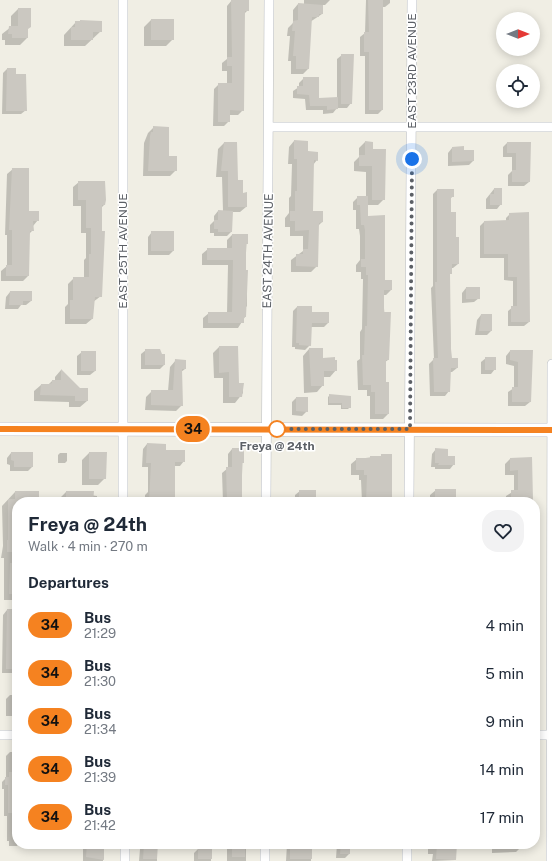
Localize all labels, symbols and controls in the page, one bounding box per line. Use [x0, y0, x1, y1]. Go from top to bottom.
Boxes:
north arrow [496, 12, 540, 56]
map controls [496, 12, 540, 108]
street label: EAST 23RD AVENUE [405, 13, 419, 129]
button: locate [496, 64, 540, 108]
your location [402, 149, 422, 169]
street label: EAST 25TH AVENUE [116, 193, 130, 309]
street label: EAST 24TH AVENUE [260, 193, 276, 309]
line badge: 34 [175, 416, 211, 442]
marker: Freya @ 24th [268, 420, 286, 438]
text: 34 [184, 421, 202, 437]
place label: Freya @ 24th [239, 439, 315, 453]
button: heart [482, 510, 524, 552]
text: Freya @ 24th [28, 513, 147, 535]
text: Walk · 4 min · 270 m [28, 539, 148, 554]
text: Departures [28, 574, 109, 591]
text: Bus [84, 609, 111, 626]
text: 34 [41, 617, 59, 633]
text: 4 min [485, 617, 524, 634]
text: 21:29 [84, 626, 116, 641]
text: Bus [84, 657, 111, 674]
text: 34 [41, 665, 59, 681]
text: 5 min [485, 665, 524, 682]
text: 21:30 [84, 674, 116, 689]
text: Bus [84, 705, 111, 722]
text: 34 [41, 713, 59, 729]
text: 9 min [486, 713, 524, 730]
text: 21:34 [84, 722, 116, 737]
text: Bus [84, 753, 111, 770]
text: 34 [41, 761, 59, 777]
text: 14 min [479, 761, 524, 778]
text: 21:39 [84, 770, 116, 785]
text: Bus [84, 801, 111, 818]
text: 34 [41, 809, 59, 825]
text: 17 min [480, 809, 524, 826]
text: 21:42 [84, 818, 116, 833]

